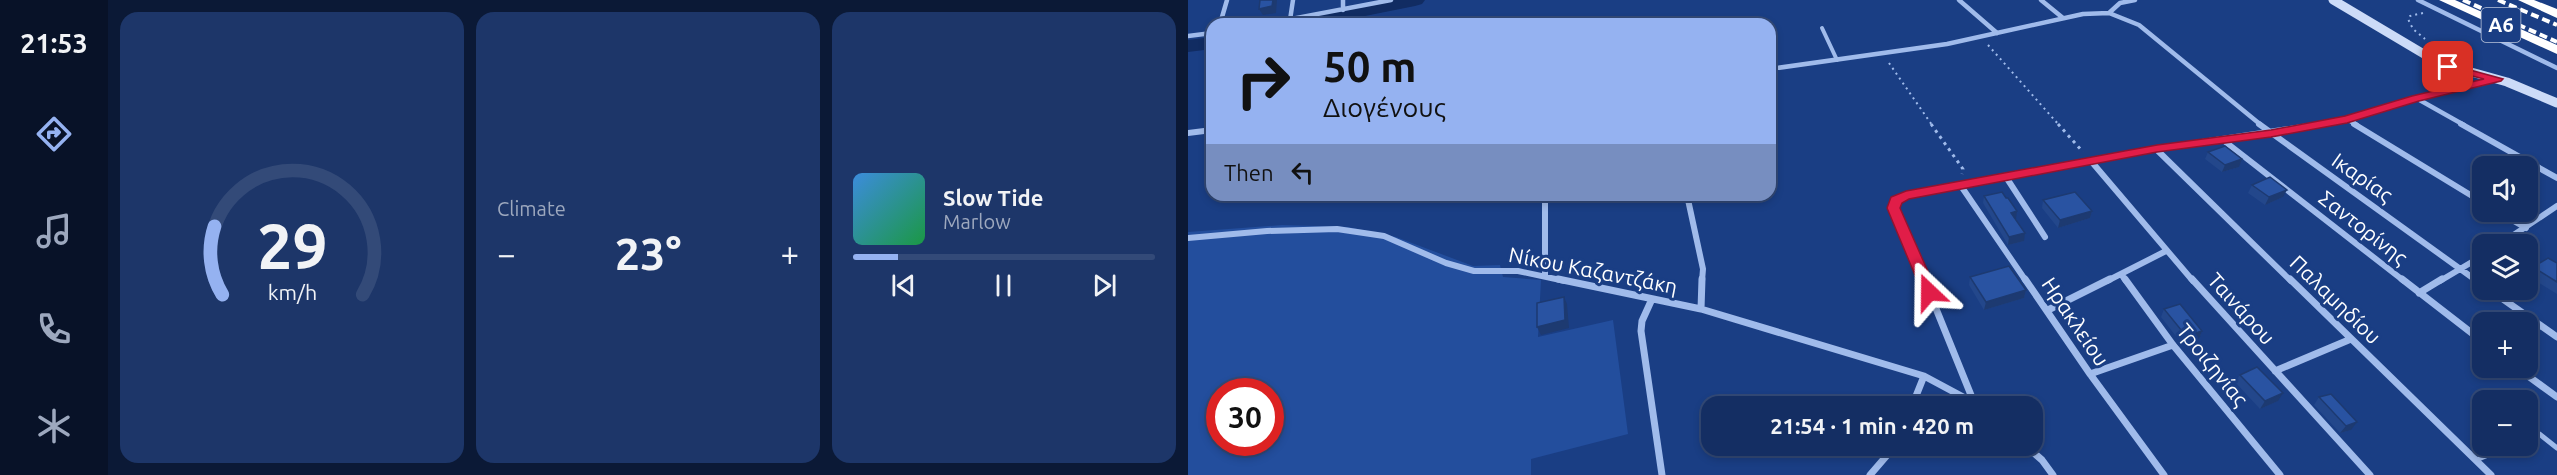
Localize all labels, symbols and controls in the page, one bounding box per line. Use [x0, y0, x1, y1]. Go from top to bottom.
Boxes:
road number: Α6 [2482, 8, 2520, 42]
text: 21:53 [20, 28, 88, 58]
pin [2422, 41, 2473, 92]
icon: right [1224, 42, 1302, 120]
text: 50 m [1323, 43, 1417, 90]
icon: arrive [2431, 50, 2464, 83]
text: Διογένους [1323, 92, 1446, 122]
icon: directions [33, 113, 75, 155]
street label: Ικαρίας [2328, 148, 2398, 207]
icon: left [1286, 156, 1319, 189]
map controls [2472, 156, 2538, 456]
button: sound [2472, 156, 2538, 222]
text: Then [1224, 160, 1274, 185]
text: Slow Tide [943, 185, 1043, 210]
street label: Σαντορίνης [2315, 185, 2413, 269]
text: Climate [497, 197, 566, 220]
icon: music [33, 210, 75, 252]
text: Marlow [943, 210, 1011, 233]
text: 29 [257, 211, 327, 281]
text: 23° [615, 228, 681, 279]
button: layers [2472, 234, 2538, 300]
text: − [497, 235, 516, 272]
text: + [780, 235, 799, 272]
street label: Νίκου Καζαντζάκη [1507, 242, 1680, 298]
street label: Παλαμηδίου [2285, 250, 2386, 348]
position arrow [1897, 260, 1961, 324]
street label: Ταινάρου [2203, 268, 2280, 349]
icon: previous [887, 269, 920, 302]
icon: pause [987, 269, 1020, 302]
icon: next [1088, 269, 1121, 302]
street label: Ηρακλείου [2037, 273, 2114, 370]
text: km/h [267, 280, 317, 304]
icon: phone [33, 308, 75, 350]
button: + [2472, 312, 2538, 378]
street label: Τροιζηνίας [2172, 318, 2254, 411]
speed limit sign: 30 [1206, 378, 1284, 456]
button: − [2472, 390, 2538, 456]
icon: climate [33, 405, 75, 447]
text: 21:54 · 1 min · 420 m [1770, 413, 1974, 438]

